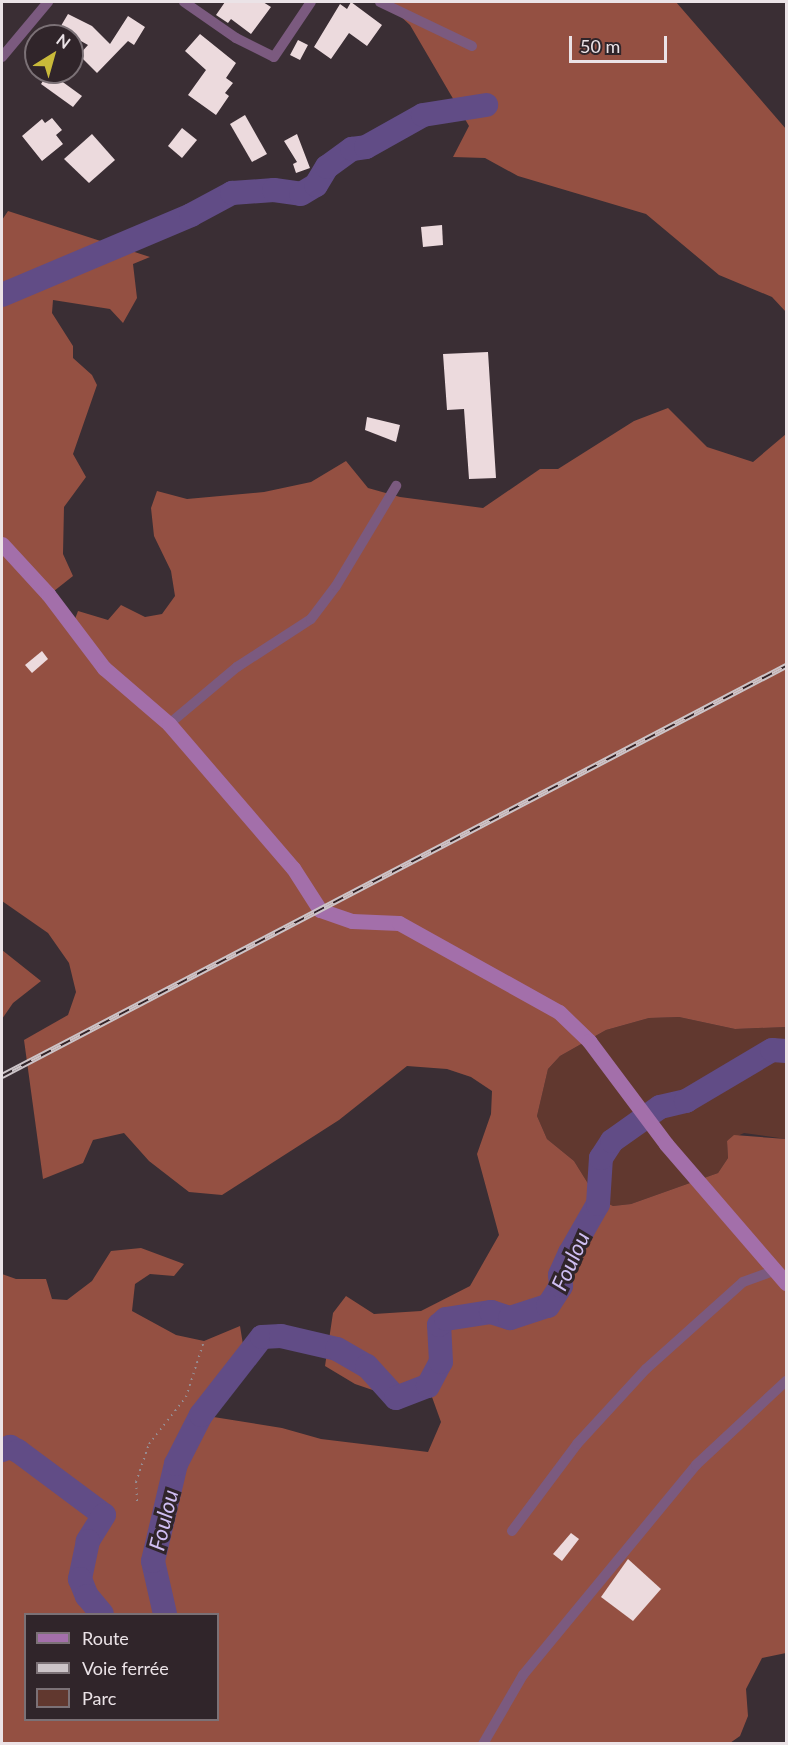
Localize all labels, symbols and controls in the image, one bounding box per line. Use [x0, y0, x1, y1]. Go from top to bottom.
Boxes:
north arrow [24, 24, 84, 84]
scale bar [572, 24, 670, 62]
text: N [53, 30, 75, 52]
text: 50 m [580, 35, 620, 57]
water label: Foulou [545, 1227, 595, 1295]
water label: Foulou [143, 1487, 183, 1553]
legend [24, 1613, 219, 1721]
text: Route [82, 1627, 129, 1649]
text: Voie ferrée [82, 1657, 169, 1679]
text: Parc [82, 1687, 116, 1709]

